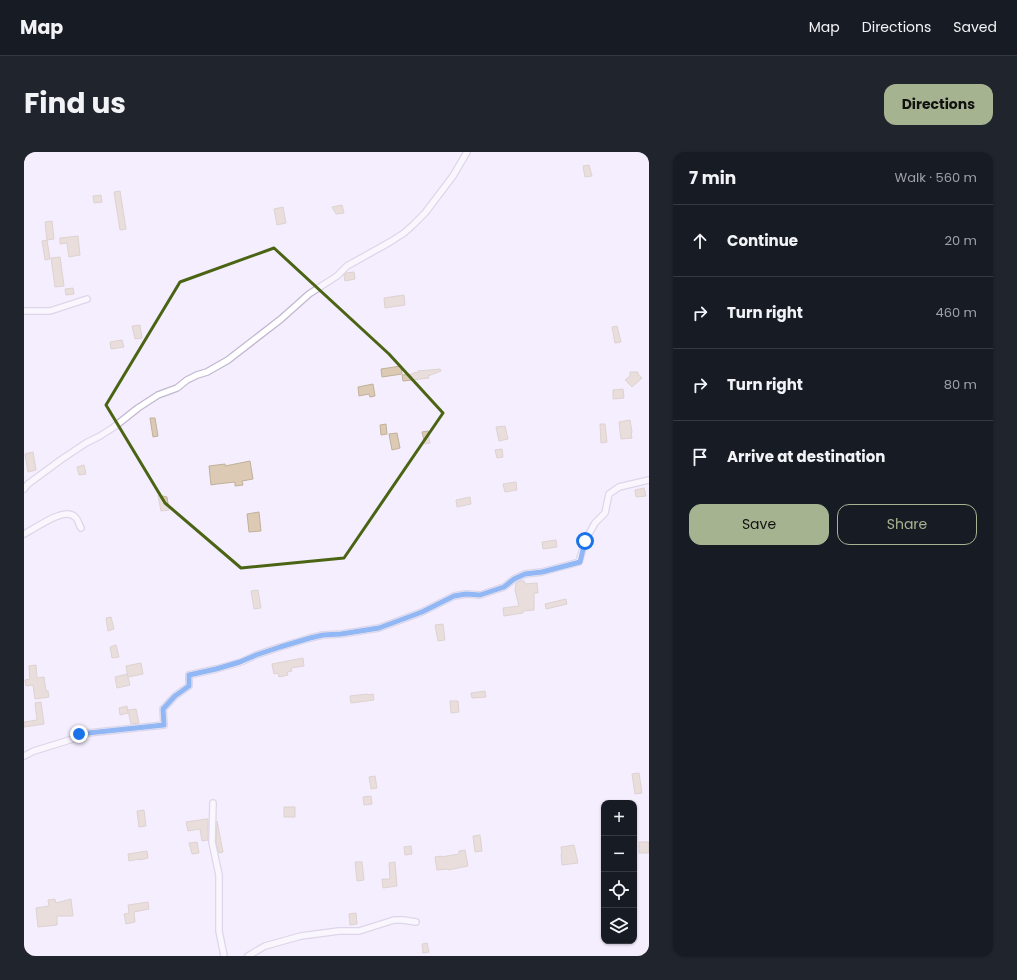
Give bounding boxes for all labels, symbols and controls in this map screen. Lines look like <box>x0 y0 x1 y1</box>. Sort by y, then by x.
text: Map <box>20 14 63 41</box>
text: Map <box>809 17 840 37</box>
text: Directions <box>862 17 931 37</box>
text: Saved <box>953 17 997 37</box>
text: Find us <box>24 84 126 123</box>
button: Directions <box>884 84 993 125</box>
text: 7 min <box>689 166 736 190</box>
text: Walk · 560 m <box>894 168 977 187</box>
icon: ahead <box>689 230 711 252</box>
text: Continue <box>727 230 798 251</box>
text: 20 m <box>944 231 977 250</box>
icon: right <box>689 302 711 324</box>
text: Turn right <box>727 302 803 323</box>
text: 460 m <box>936 303 977 322</box>
icon: right <box>689 374 711 396</box>
text: Turn right <box>727 374 803 395</box>
text: 80 m <box>944 375 977 394</box>
icon: arrive <box>689 446 711 468</box>
text: Arrive at destination <box>727 446 885 467</box>
button: Save <box>689 504 829 545</box>
button: Share <box>837 504 977 545</box>
route start <box>576 532 594 550</box>
route end <box>70 725 88 743</box>
map controls <box>601 800 637 944</box>
button: + <box>601 800 637 836</box>
button: − <box>601 836 637 872</box>
button: locate <box>601 872 637 908</box>
button: layers <box>601 908 637 944</box>

